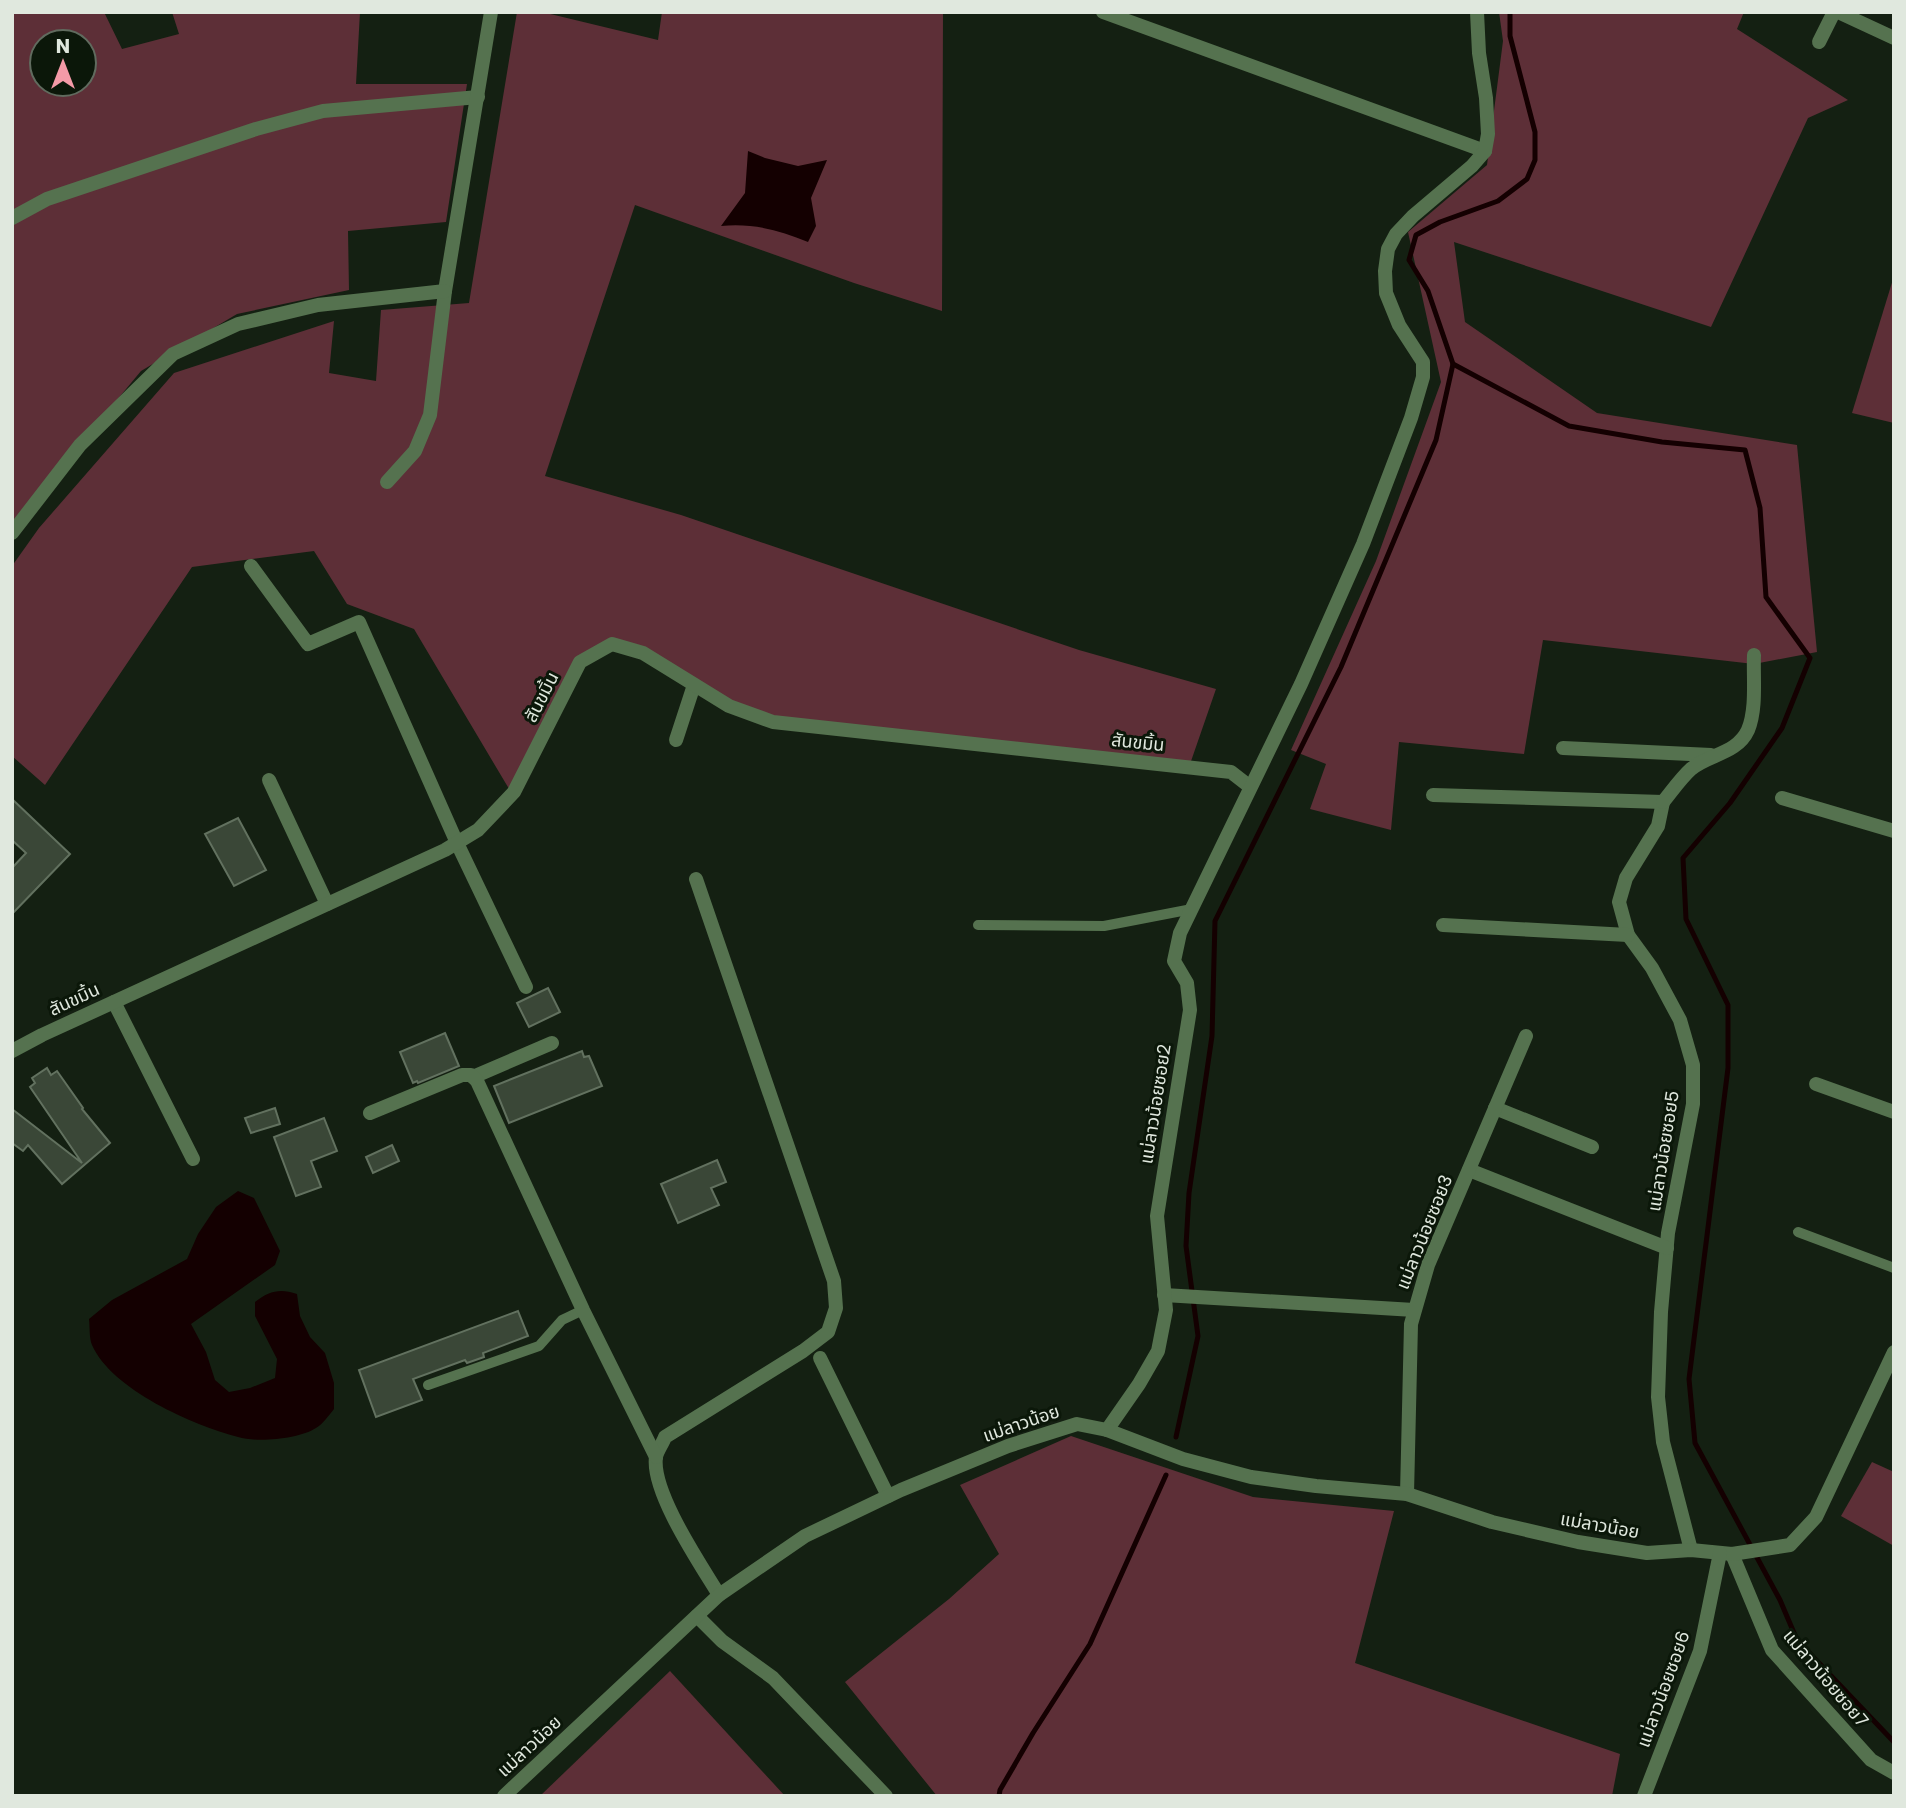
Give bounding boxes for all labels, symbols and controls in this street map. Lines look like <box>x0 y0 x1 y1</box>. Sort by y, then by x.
north arrow <box>28 28 98 98</box>
text: N <box>56 33 70 60</box>
street label: สันขมิ้น <box>518 668 564 726</box>
street label: สันขมิ้น <box>1110 727 1166 757</box>
street label: สันขมิ้น <box>45 976 103 1022</box>
street label: แม่ลาวน้อยซอย2 <box>1133 1042 1177 1166</box>
street label: แม่ลาวน้อยซอย5 <box>1641 1089 1685 1213</box>
street label: แม่ลาวน้อยซอย3 <box>1390 1171 1458 1293</box>
street label: แม่ลาวน้อย <box>979 1398 1063 1448</box>
street label: แม่ลาวน้อย <box>1559 1506 1641 1544</box>
street label: แม่ลาวน้อยซอย7 <box>1778 1624 1874 1732</box>
street label: แม่ลาวน้อยซอย6 <box>1630 1627 1696 1751</box>
street label: แม่ลาวน้อย <box>491 1710 567 1782</box>

